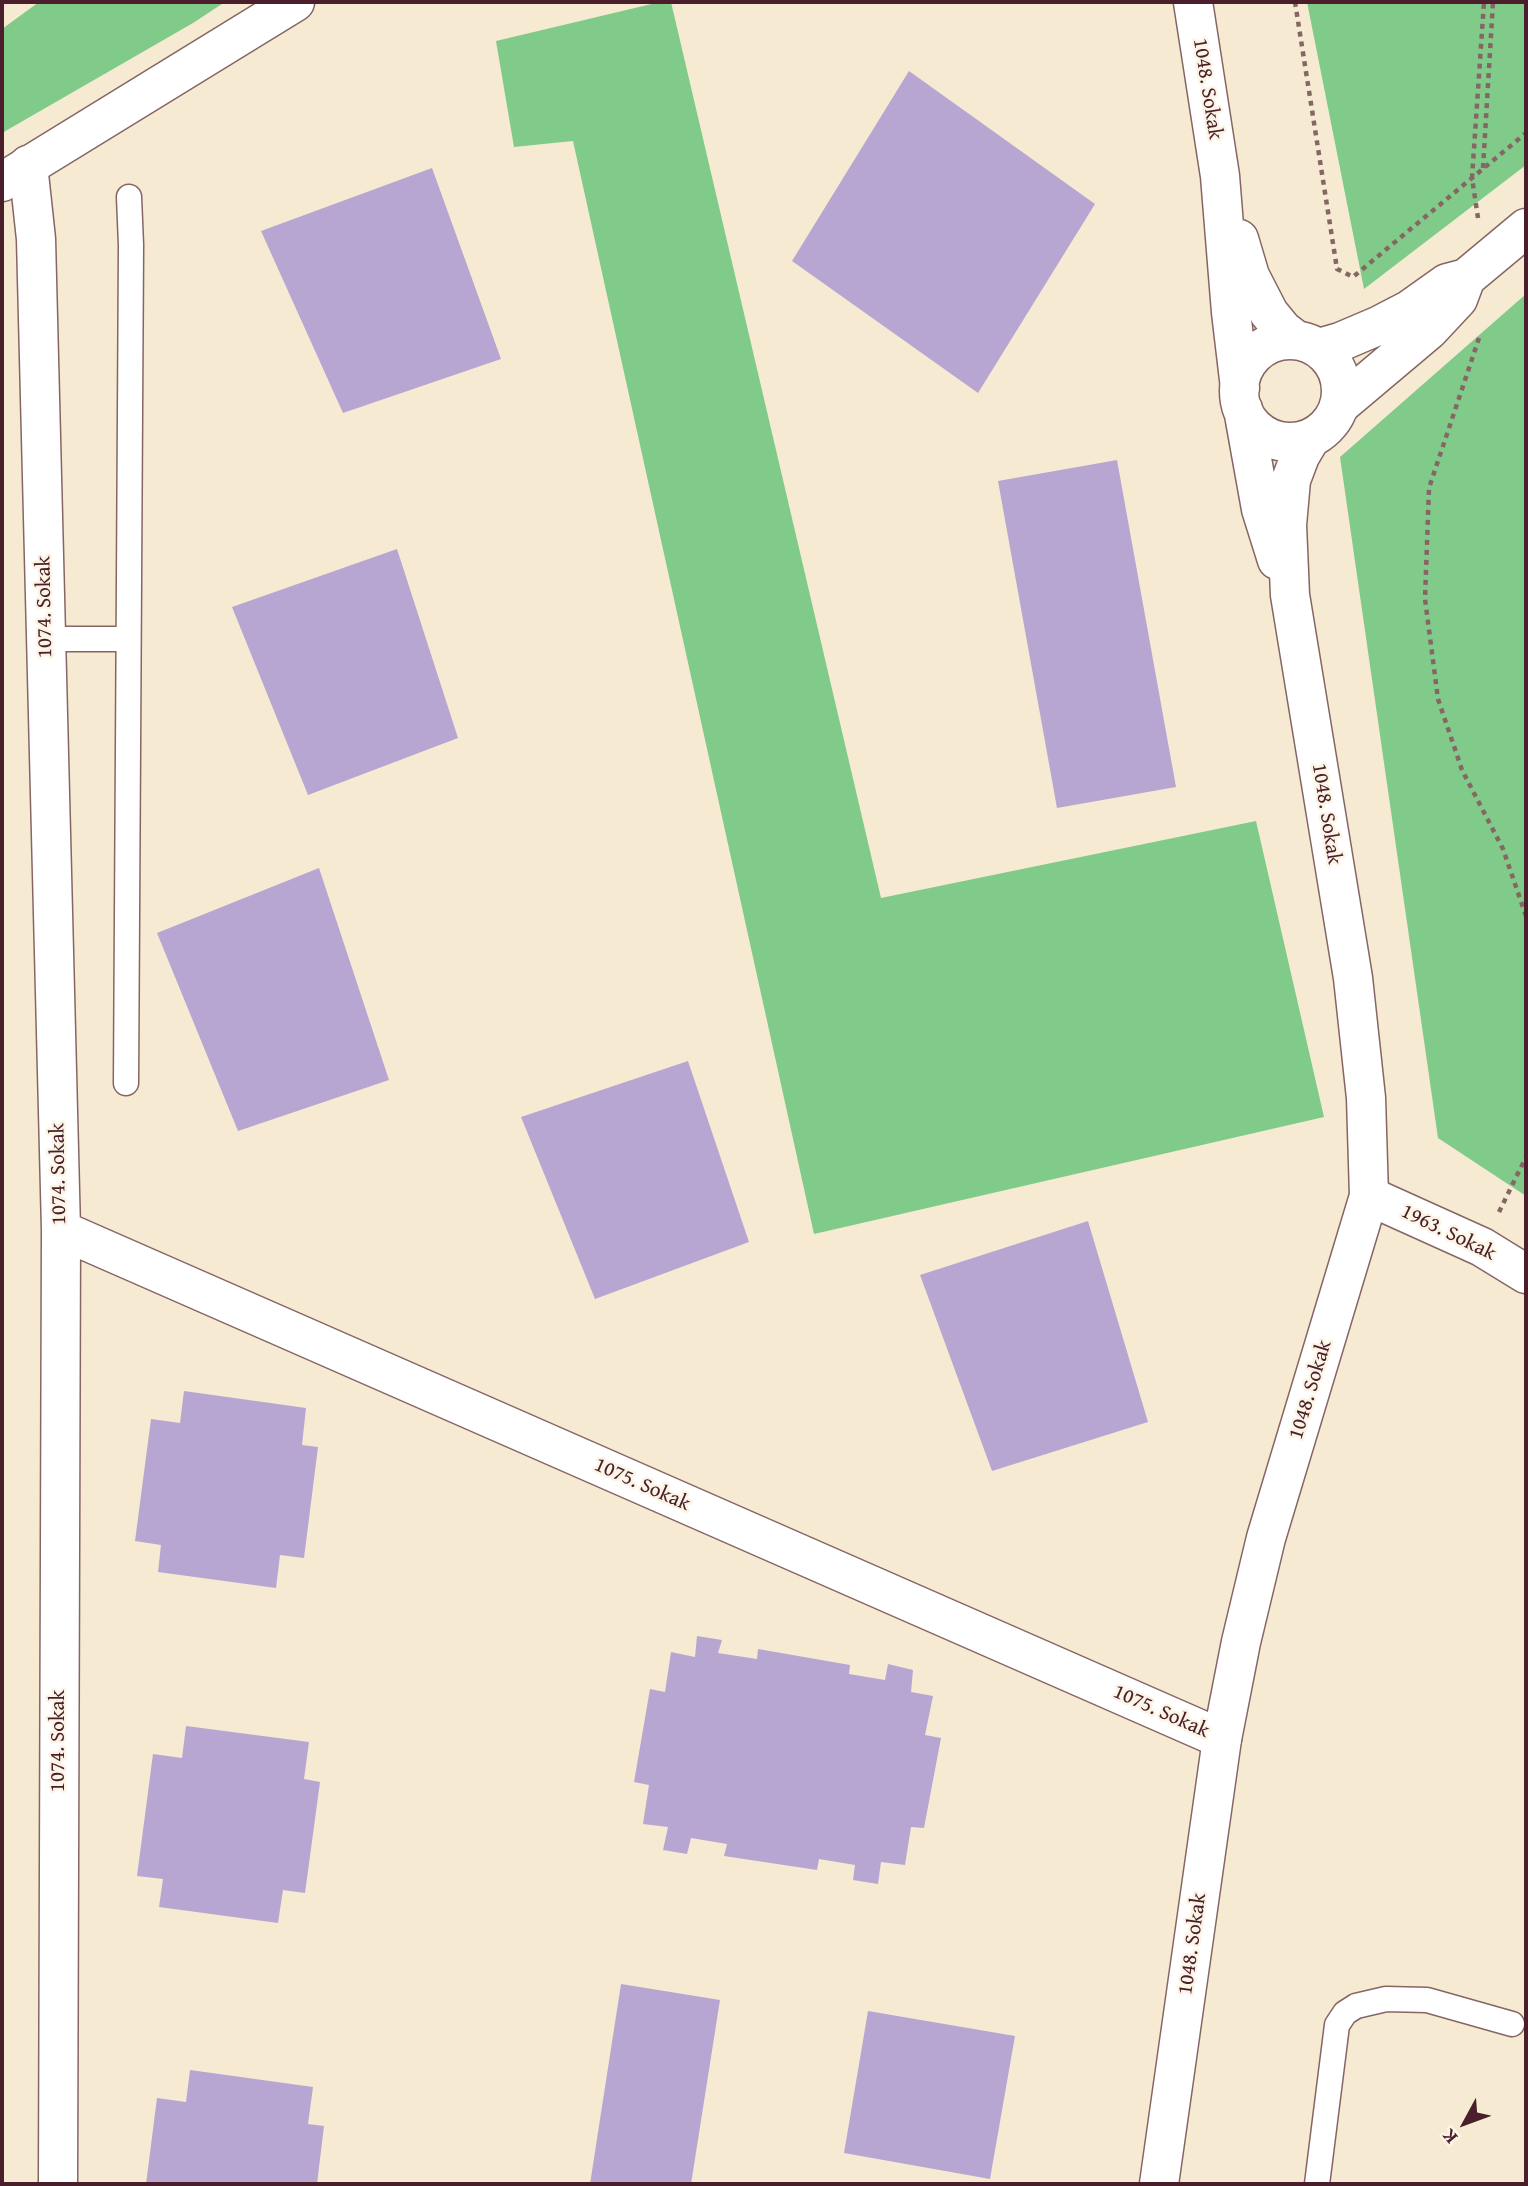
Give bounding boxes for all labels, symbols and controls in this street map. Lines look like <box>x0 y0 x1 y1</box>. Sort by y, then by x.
street label: 1048. Sokak <box>1187 36 1227 142</box>
street label: 1074. Sokak <box>32 556 58 658</box>
street label: 1048. Sokak <box>1306 761 1346 867</box>
street label: 1074. Sokak <box>46 1123 72 1225</box>
street label: 1963. Sokak <box>1396 1199 1500 1267</box>
street label: 1048. Sokak <box>1284 1337 1338 1443</box>
street label: 1075. Sokak <box>590 1453 694 1517</box>
street label: 1075. Sokak <box>1109 1680 1213 1744</box>
street label: 1074. Sokak <box>46 1690 72 1792</box>
street label: 1048. Sokak <box>1173 1892 1213 1996</box>
north arrow <box>1430 2088 1500 2158</box>
text: K <box>1435 2123 1464 2151</box>

